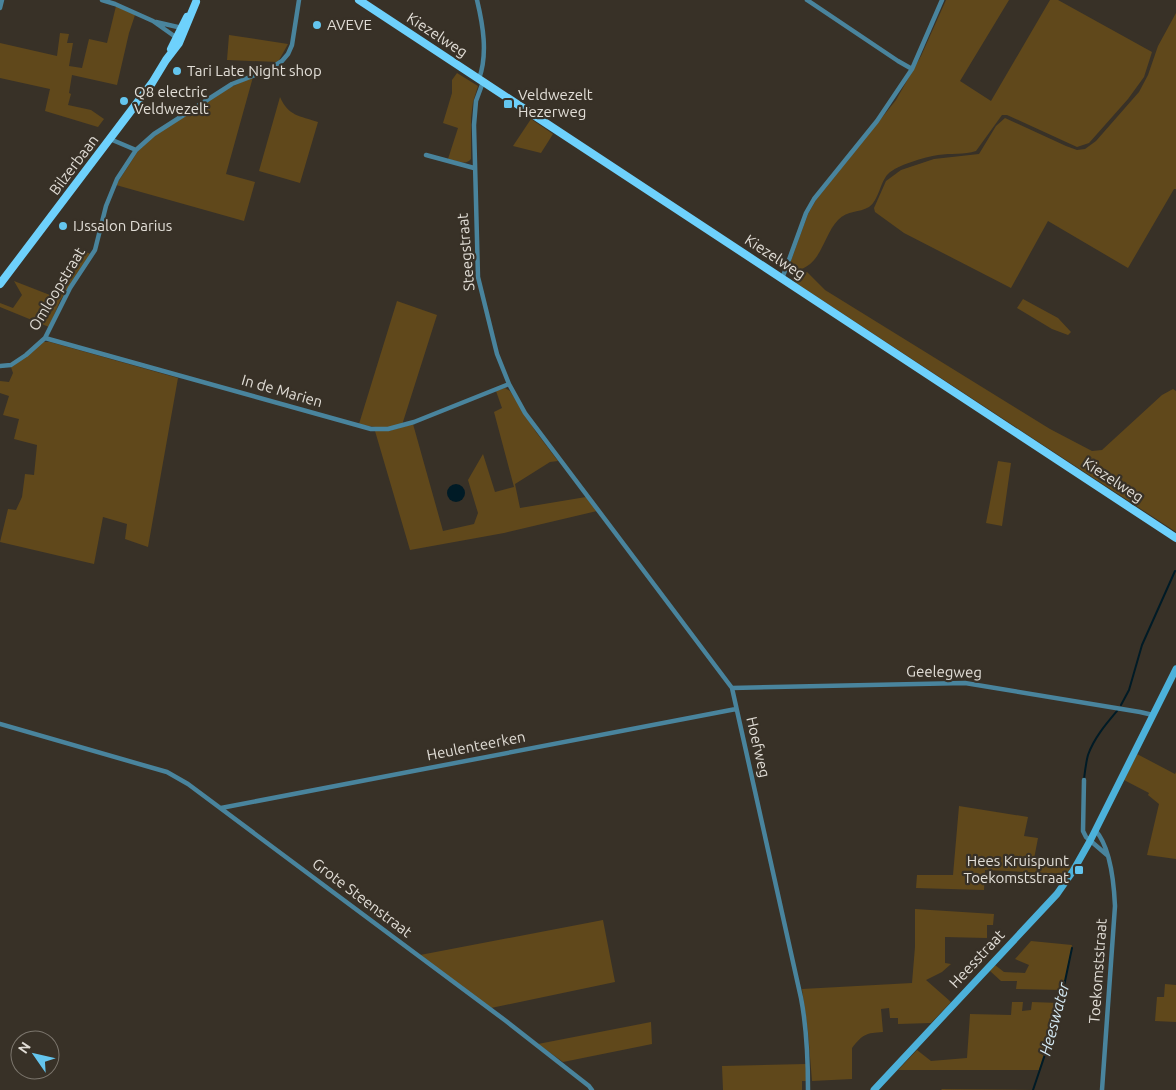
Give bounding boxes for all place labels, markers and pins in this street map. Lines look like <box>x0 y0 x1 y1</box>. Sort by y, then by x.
place label: AVEVE <box>327 16 372 33</box>
marker: AVEVE <box>311 19 323 31</box>
place label: Tari Late Night shop <box>187 62 322 79</box>
marker: Tari Late Night shop <box>171 65 183 77</box>
place label: Q8 electric Veldwezelt <box>134 83 209 117</box>
place label: Veldwezelt Hezerweg <box>518 86 593 120</box>
marker: Q8 electric Veldwezelt <box>118 95 130 107</box>
marker: Veldwezelt Hezerweg <box>502 98 514 110</box>
place label: IJssalon Darius <box>73 217 172 234</box>
marker: IJssalon Darius <box>57 220 69 232</box>
place label: Hees Kruispunt Toekomststraat <box>964 852 1069 886</box>
marker: Hees Kruispunt Toekomststraat <box>1073 864 1085 876</box>

